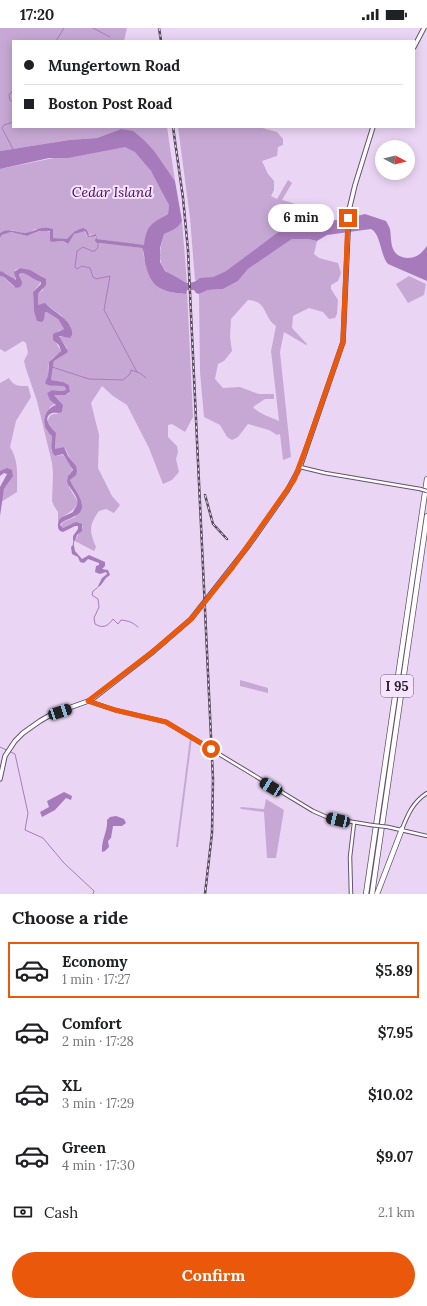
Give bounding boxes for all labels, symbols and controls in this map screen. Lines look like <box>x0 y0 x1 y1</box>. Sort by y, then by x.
text: 17:20 <box>20 5 54 24</box>
text: Mungertown Road <box>48 56 180 75</box>
text: Boston Post Road <box>48 94 173 113</box>
north arrow <box>375 140 415 180</box>
map controls <box>375 140 415 180</box>
park label: Cedar Island <box>72 183 152 201</box>
callout: 6 min <box>268 204 334 232</box>
text: 6 min <box>283 209 319 226</box>
route end <box>339 209 357 227</box>
road number: I 95 <box>381 675 413 697</box>
car <box>47 703 73 721</box>
route start <box>202 740 220 758</box>
car <box>258 776 284 798</box>
car <box>325 811 351 829</box>
text: Choose a ride <box>12 906 128 929</box>
icon: car <box>14 952 50 988</box>
text: Economy <box>62 952 127 971</box>
text: $5.89 <box>375 961 413 980</box>
text: 1 min · 17:27 <box>62 971 130 988</box>
icon: car <box>14 1014 50 1050</box>
text: Comfort <box>62 1014 122 1033</box>
text: $7.95 <box>378 1023 413 1042</box>
text: 2 min · 17:28 <box>62 1033 134 1050</box>
icon: car <box>14 1076 50 1112</box>
text: XL <box>62 1076 82 1095</box>
text: $10.02 <box>368 1085 413 1104</box>
text: 3 min · 17:29 <box>62 1095 134 1112</box>
icon: car <box>14 1138 50 1174</box>
text: Green <box>62 1138 106 1157</box>
text: $9.07 <box>376 1147 413 1166</box>
text: 4 min · 17:30 <box>62 1157 135 1174</box>
icon: cash <box>12 1201 34 1223</box>
text: Cash <box>44 1203 78 1222</box>
text: 2.1 km <box>378 1204 415 1221</box>
button: Confirm <box>12 1252 415 1298</box>

